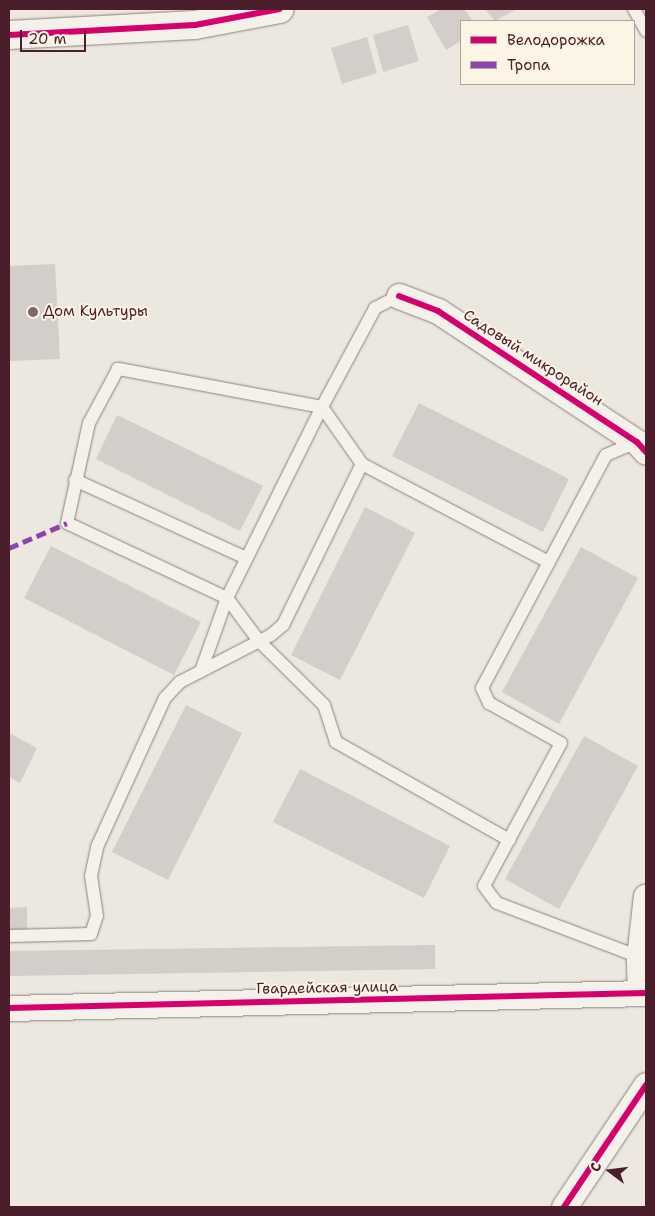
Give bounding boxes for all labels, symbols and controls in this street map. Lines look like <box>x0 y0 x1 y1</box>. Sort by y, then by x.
scale bar <box>22 20 89 52</box>
legend <box>460 20 635 85</box>
text: 20 m <box>28 29 67 49</box>
text: Велодорожка <box>507 30 605 50</box>
text: Тропа <box>507 55 550 75</box>
place label: Дом Культуры <box>43 303 148 321</box>
marker: Дом Культуры <box>27 306 39 318</box>
street label: Садовый микрорайон <box>460 306 606 410</box>
street label: Гвардейская улица <box>256 978 398 998</box>
north arrow <box>585 1146 635 1196</box>
text: С <box>586 1161 605 1174</box>

